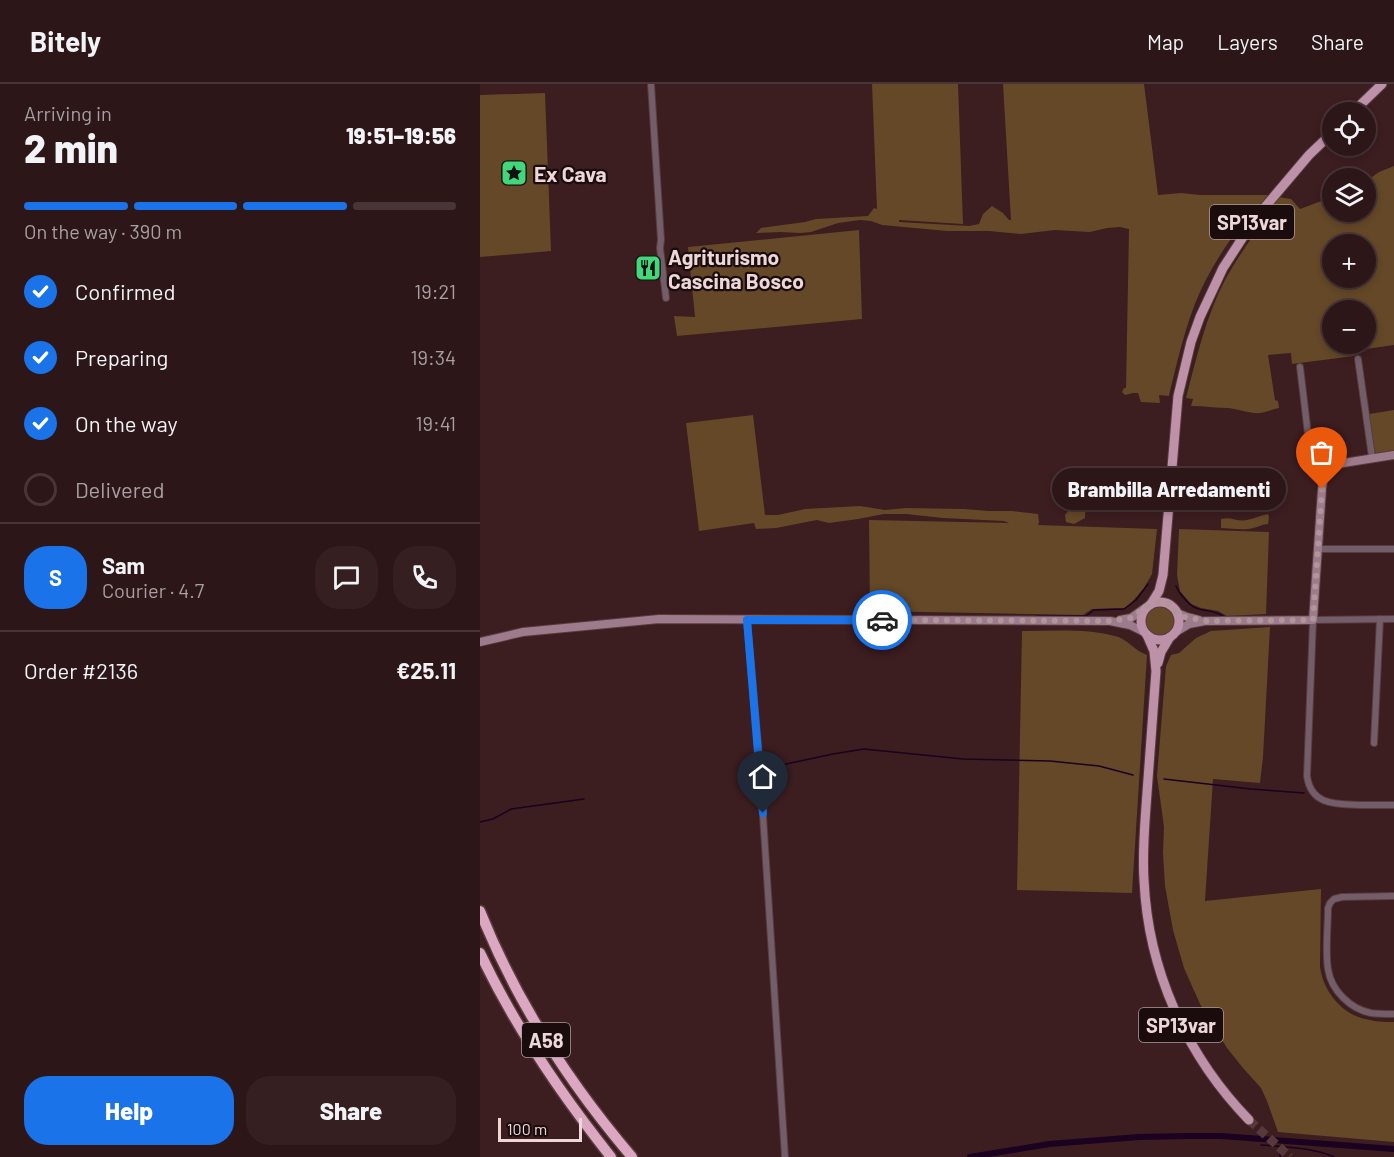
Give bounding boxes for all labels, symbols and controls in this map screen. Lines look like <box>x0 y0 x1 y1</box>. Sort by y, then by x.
text: Bitely <box>30 24 101 58</box>
text: Map <box>1147 29 1184 54</box>
text: Layers <box>1217 29 1278 54</box>
text: Share <box>1311 29 1364 54</box>
text: Arriving in <box>24 101 112 125</box>
map controls <box>1322 102 1376 354</box>
button: locate <box>1322 102 1376 156</box>
text: 19:51–19:56 <box>346 122 456 148</box>
text: 2 min <box>24 124 118 171</box>
place icon: Ex Cava <box>499 158 529 188</box>
place label: Ex Cava <box>534 161 607 186</box>
button: layers <box>1322 168 1376 222</box>
road number: SP13var <box>1210 205 1294 239</box>
text: On the way · 390 m <box>24 219 182 243</box>
button: + <box>1322 234 1376 288</box>
place label: Agriturismo Cascina Bosco <box>668 244 804 293</box>
restaurant icon: Agriturismo Cascina Bosco <box>633 253 663 283</box>
icon: check <box>24 275 57 308</box>
text: Confirmed <box>75 278 175 304</box>
text: 19:21 <box>414 279 456 303</box>
button: − <box>1322 300 1376 354</box>
icon: check <box>24 341 57 374</box>
text: Preparing <box>75 344 168 370</box>
text: 19:34 <box>410 345 456 369</box>
icon: check <box>24 407 57 440</box>
text: On the way <box>75 410 178 436</box>
text: 19:41 <box>416 411 456 435</box>
pin <box>1296 427 1347 489</box>
icon: bag <box>1305 436 1338 469</box>
callout: Brambilla Arredamenti <box>1052 468 1286 510</box>
text: Delivered <box>75 476 164 502</box>
text: Brambilla Arredamenti <box>1068 477 1270 501</box>
button: chat <box>315 546 378 609</box>
button: phone <box>393 546 456 609</box>
text: Sam <box>102 552 145 578</box>
text: S <box>49 564 62 590</box>
text: Courier · 4.7 <box>102 578 204 602</box>
courier <box>852 590 912 650</box>
icon: car <box>866 604 899 637</box>
text: Order #2136 <box>24 657 138 683</box>
text: €25.11 <box>396 657 456 683</box>
pin <box>737 751 788 813</box>
icon: home <box>746 760 779 793</box>
road number: SP13var <box>1139 1008 1223 1042</box>
road number: A58 <box>522 1023 570 1057</box>
button: Help <box>24 1076 234 1145</box>
button: Share <box>246 1076 456 1145</box>
scale bar <box>498 1115 582 1142</box>
text: 100 m <box>507 1119 547 1138</box>

